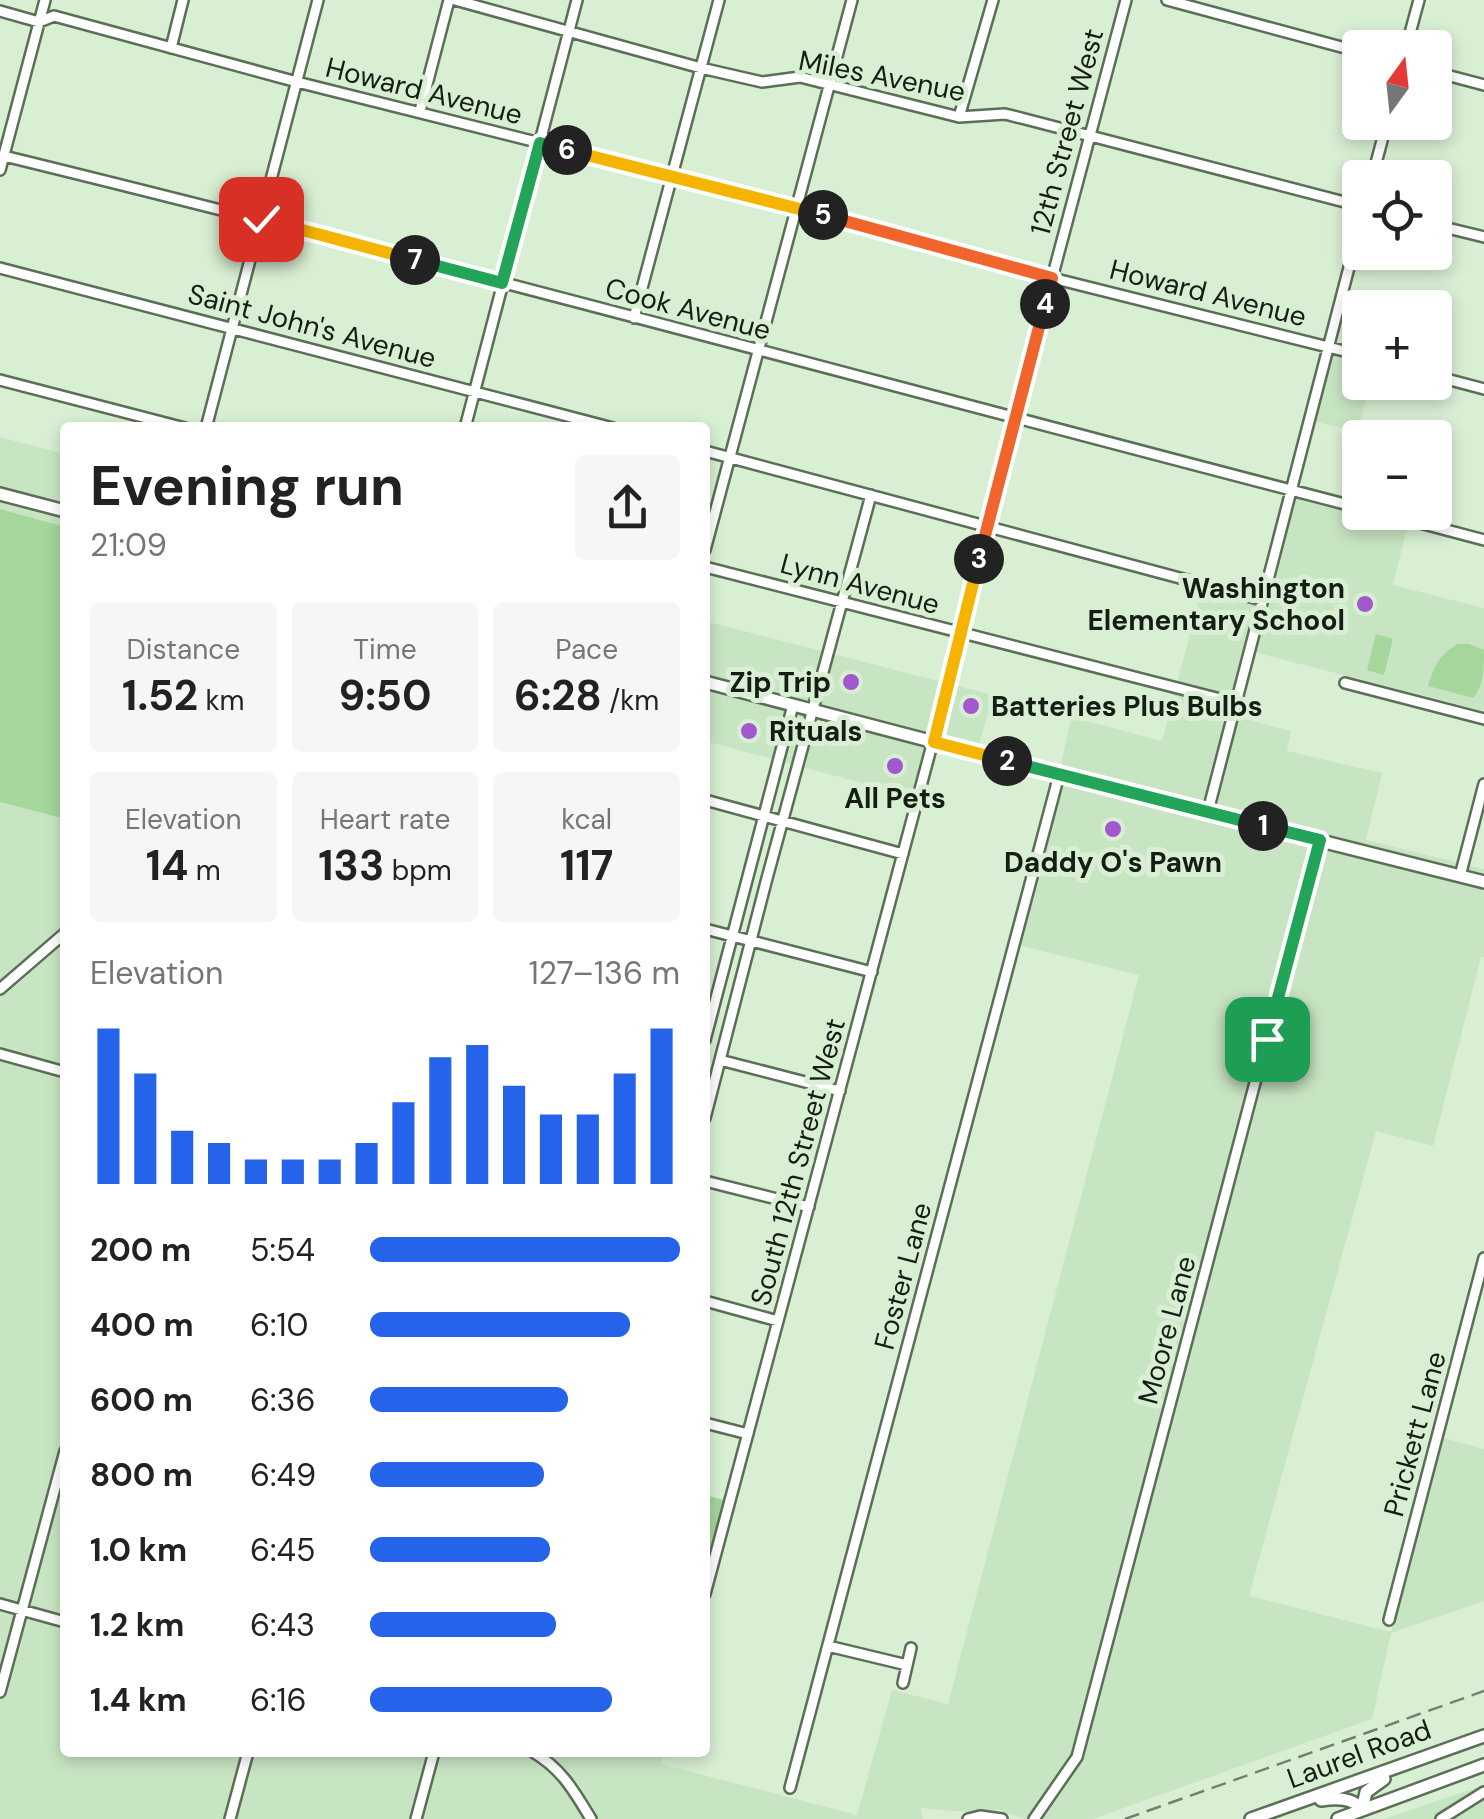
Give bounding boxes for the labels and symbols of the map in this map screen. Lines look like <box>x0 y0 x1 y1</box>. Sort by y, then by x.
street label: 12th Street West <box>1022 25 1112 239</box>
north arrow <box>1342 30 1452 140</box>
street label: Miles Avenue <box>795 42 969 110</box>
street label: Howard Avenue <box>322 49 526 133</box>
pin: 6 <box>542 125 592 175</box>
pin <box>219 177 304 262</box>
pin: 5 <box>798 190 848 240</box>
pin: 7 <box>390 235 440 285</box>
street label: Howard Avenue <box>1106 251 1310 335</box>
street label: Cook Avenue <box>601 269 775 349</box>
street label: Saint John's Avenue <box>184 275 440 377</box>
pin: 4 <box>1020 279 1070 329</box>
pin: 3 <box>954 534 1004 584</box>
street label: Lynn Avenue <box>776 545 944 623</box>
place label: Washington Elementary School <box>1088 570 1345 639</box>
marker: Washington Elementary School <box>1354 593 1376 615</box>
place label: Zip Trip <box>729 664 831 701</box>
marker: Zip Trip <box>840 671 862 693</box>
place label: Batteries Plus Bulbs <box>991 688 1263 725</box>
marker: Batteries Plus Bulbs <box>960 695 982 717</box>
place label: Rituals <box>769 713 863 750</box>
marker: Rituals <box>738 720 760 742</box>
pin: 2 <box>982 736 1032 786</box>
marker: All Pets <box>884 755 906 777</box>
place label: All Pets <box>844 780 946 817</box>
pin: 1 <box>1238 801 1288 851</box>
marker: Daddy O's Pawn <box>1102 818 1124 840</box>
place label: Daddy O's Pawn <box>1004 844 1222 881</box>
pin <box>1225 997 1310 1082</box>
street label: South 12th Street West <box>742 1014 854 1310</box>
street label: Foster Lane <box>866 1198 940 1354</box>
street label: Moore Lane <box>1129 1252 1205 1408</box>
street label: Prickett Lane <box>1375 1347 1455 1521</box>
street label: Laurel Road <box>1282 1711 1436 1797</box>

